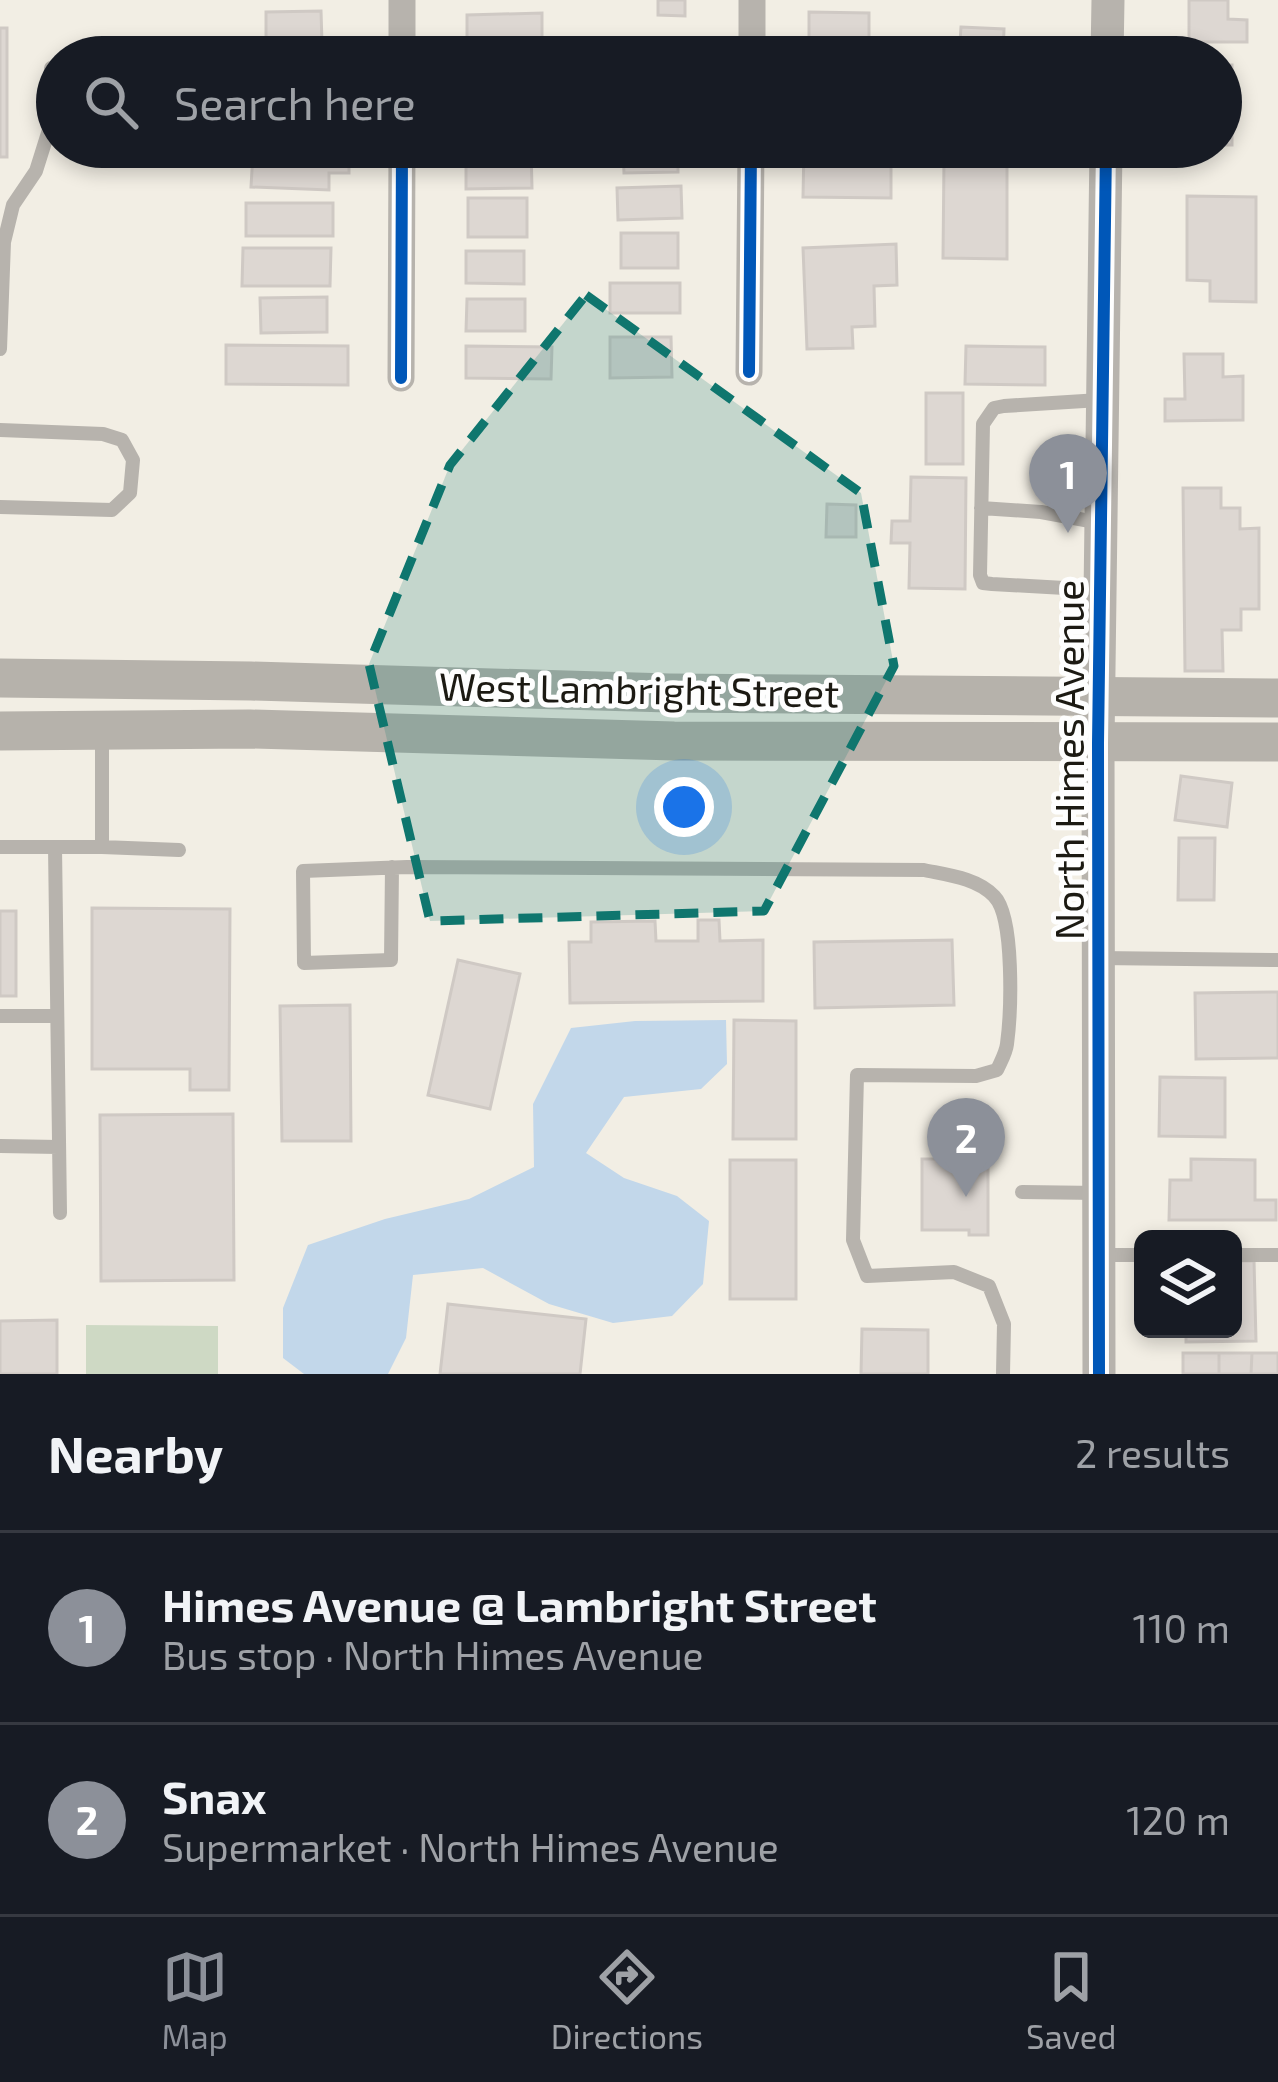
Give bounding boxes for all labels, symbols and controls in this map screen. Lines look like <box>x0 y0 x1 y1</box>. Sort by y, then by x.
search box <box>36 36 1242 168</box>
icon: search <box>78 69 144 135</box>
text: Search here <box>174 75 416 129</box>
pin: 1 <box>1029 434 1107 533</box>
street label: North Himes Avenue <box>1045 580 1092 940</box>
street label: West Lambright Street <box>439 662 839 715</box>
your location <box>654 777 714 837</box>
pin: 2 <box>927 1098 1005 1197</box>
map controls <box>1134 1230 1242 1338</box>
button: layers <box>1134 1230 1242 1338</box>
text: Nearby <box>48 1422 223 1483</box>
text: 2 results <box>1075 1429 1230 1476</box>
text: Himes Avenue @ Lambright Street <box>162 1577 877 1631</box>
text: 1 <box>79 1604 95 1651</box>
text: 110 m <box>1133 1604 1230 1651</box>
text: Bus stop · North Himes Avenue <box>162 1631 704 1678</box>
text: Snax <box>162 1769 267 1823</box>
text: 2 <box>76 1796 98 1843</box>
text: 120 m <box>1126 1796 1230 1843</box>
text: Supermarket · North Himes Avenue <box>162 1823 779 1870</box>
tab: Map <box>162 1944 228 2056</box>
tab: Directions <box>551 1944 703 2056</box>
tab: Saved <box>1026 1944 1116 2056</box>

